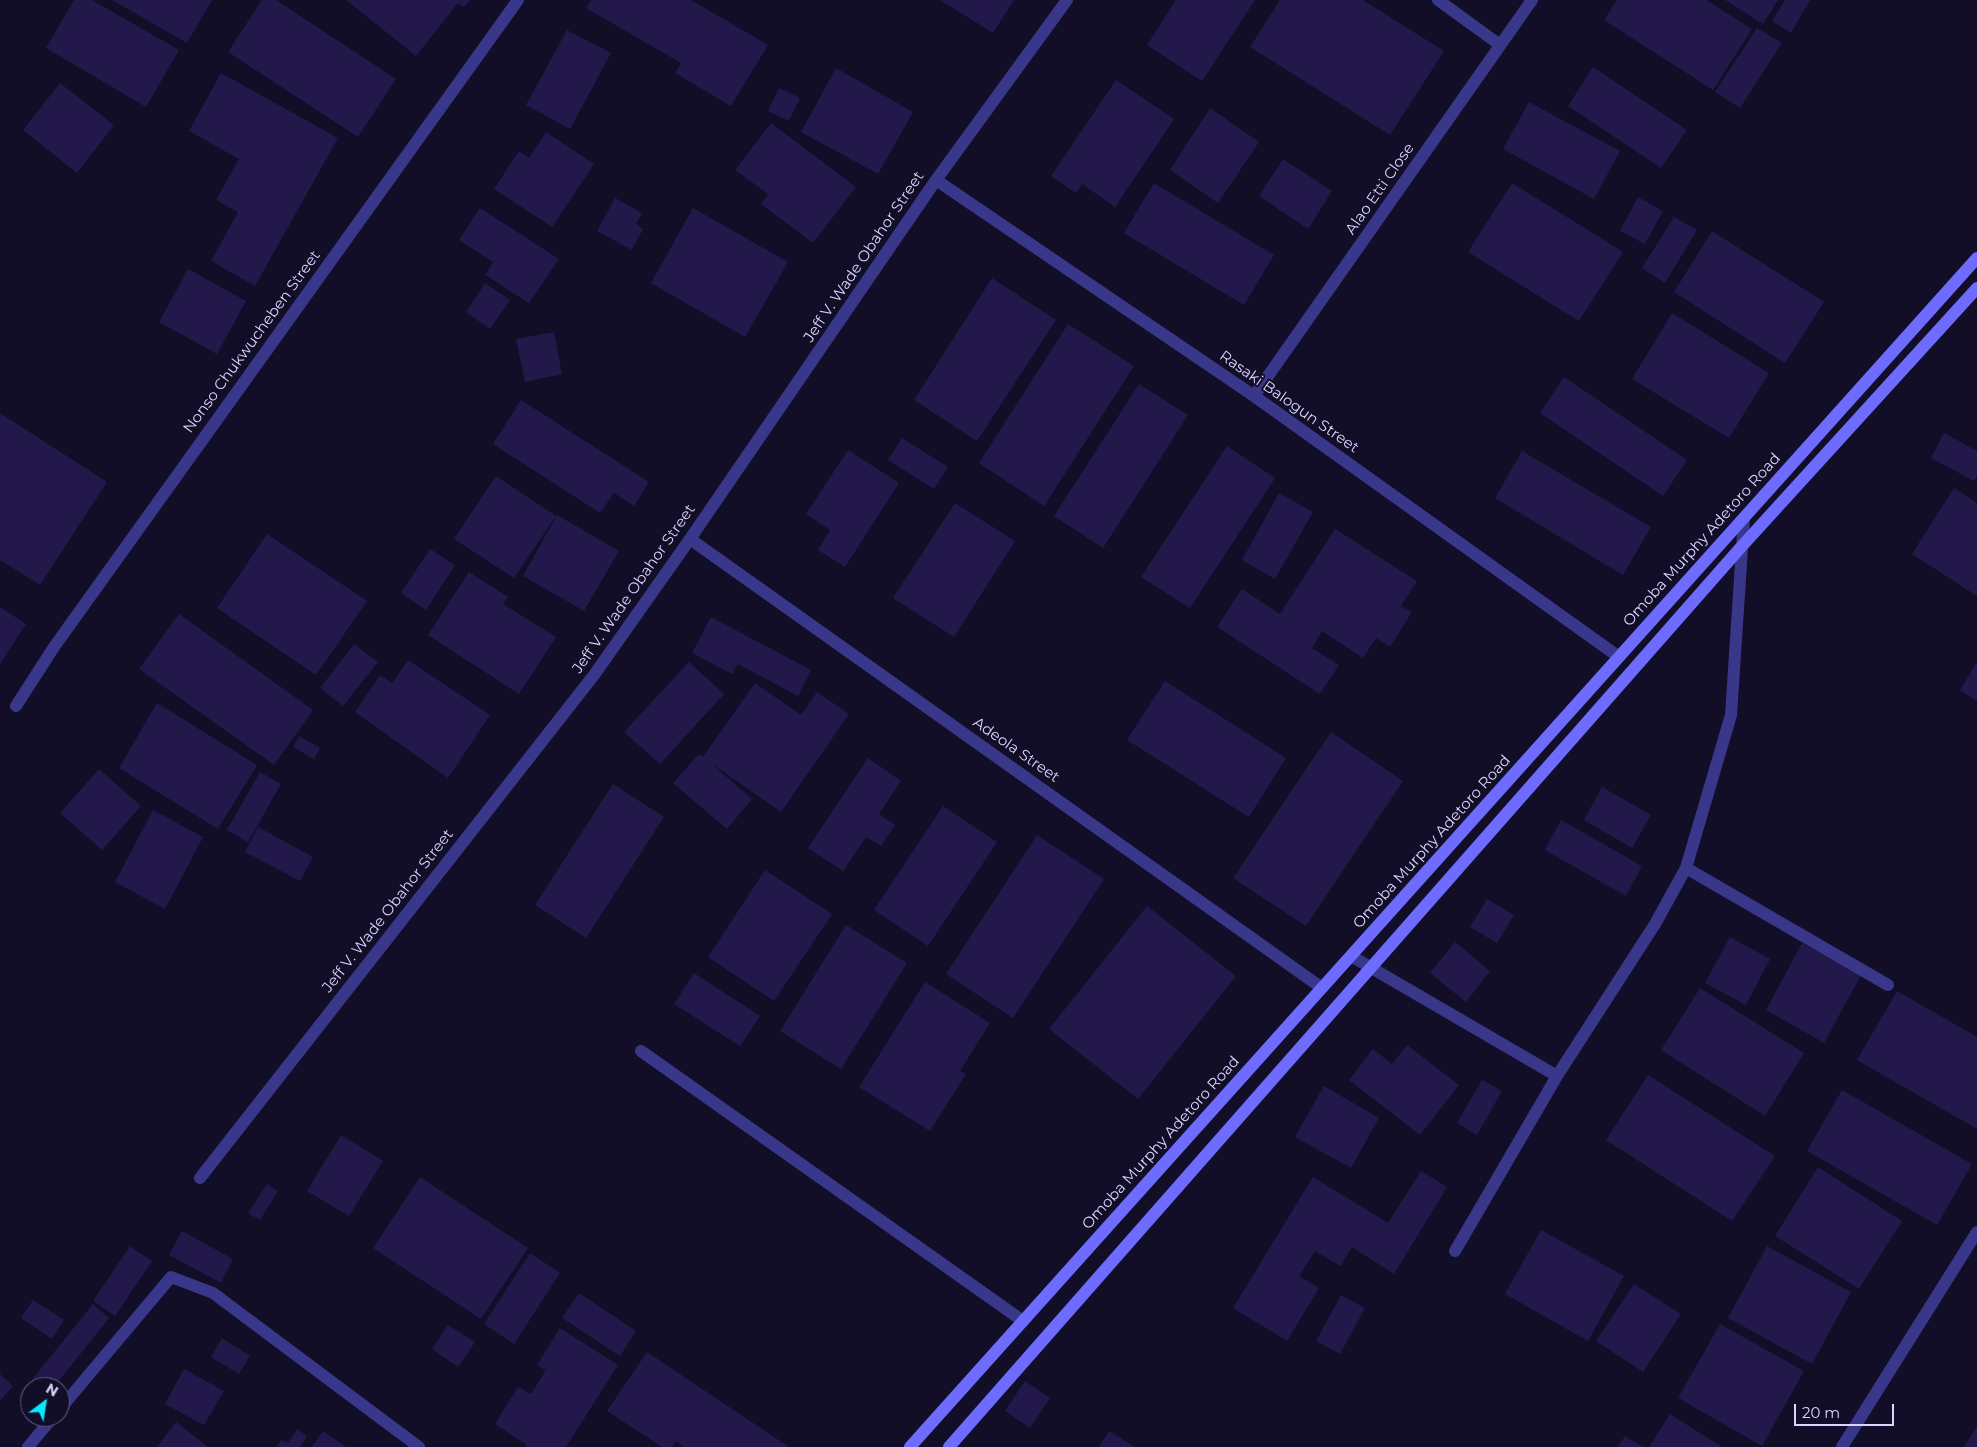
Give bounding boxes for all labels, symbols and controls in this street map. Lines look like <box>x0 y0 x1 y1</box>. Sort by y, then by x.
street label: Alao Etti Close <box>1342 140 1418 238</box>
street label: Jeff V. Wade Obahor Street <box>800 168 928 346</box>
street label: Nonso Chukwucheben Street <box>180 247 324 437</box>
street label: Rasaki Balogun Street <box>1216 347 1362 457</box>
street label: Omoba Murphy Adetoro Road <box>1619 450 1785 630</box>
street label: Jeff V. Wade Obahor Street <box>569 501 699 677</box>
street label: Adeola Street <box>969 714 1063 786</box>
street label: Omoba Murphy Adetoro Road <box>1349 752 1515 932</box>
street label: Jeff V. Wade Obahor Street <box>319 826 457 996</box>
street label: Omoba Murphy Adetoro Road <box>1078 1053 1244 1233</box>
north arrow <box>20 1377 70 1427</box>
text: N <box>43 1379 62 1401</box>
scale bar <box>1797 1394 1897 1426</box>
text: 20 m <box>1802 1403 1840 1422</box>

